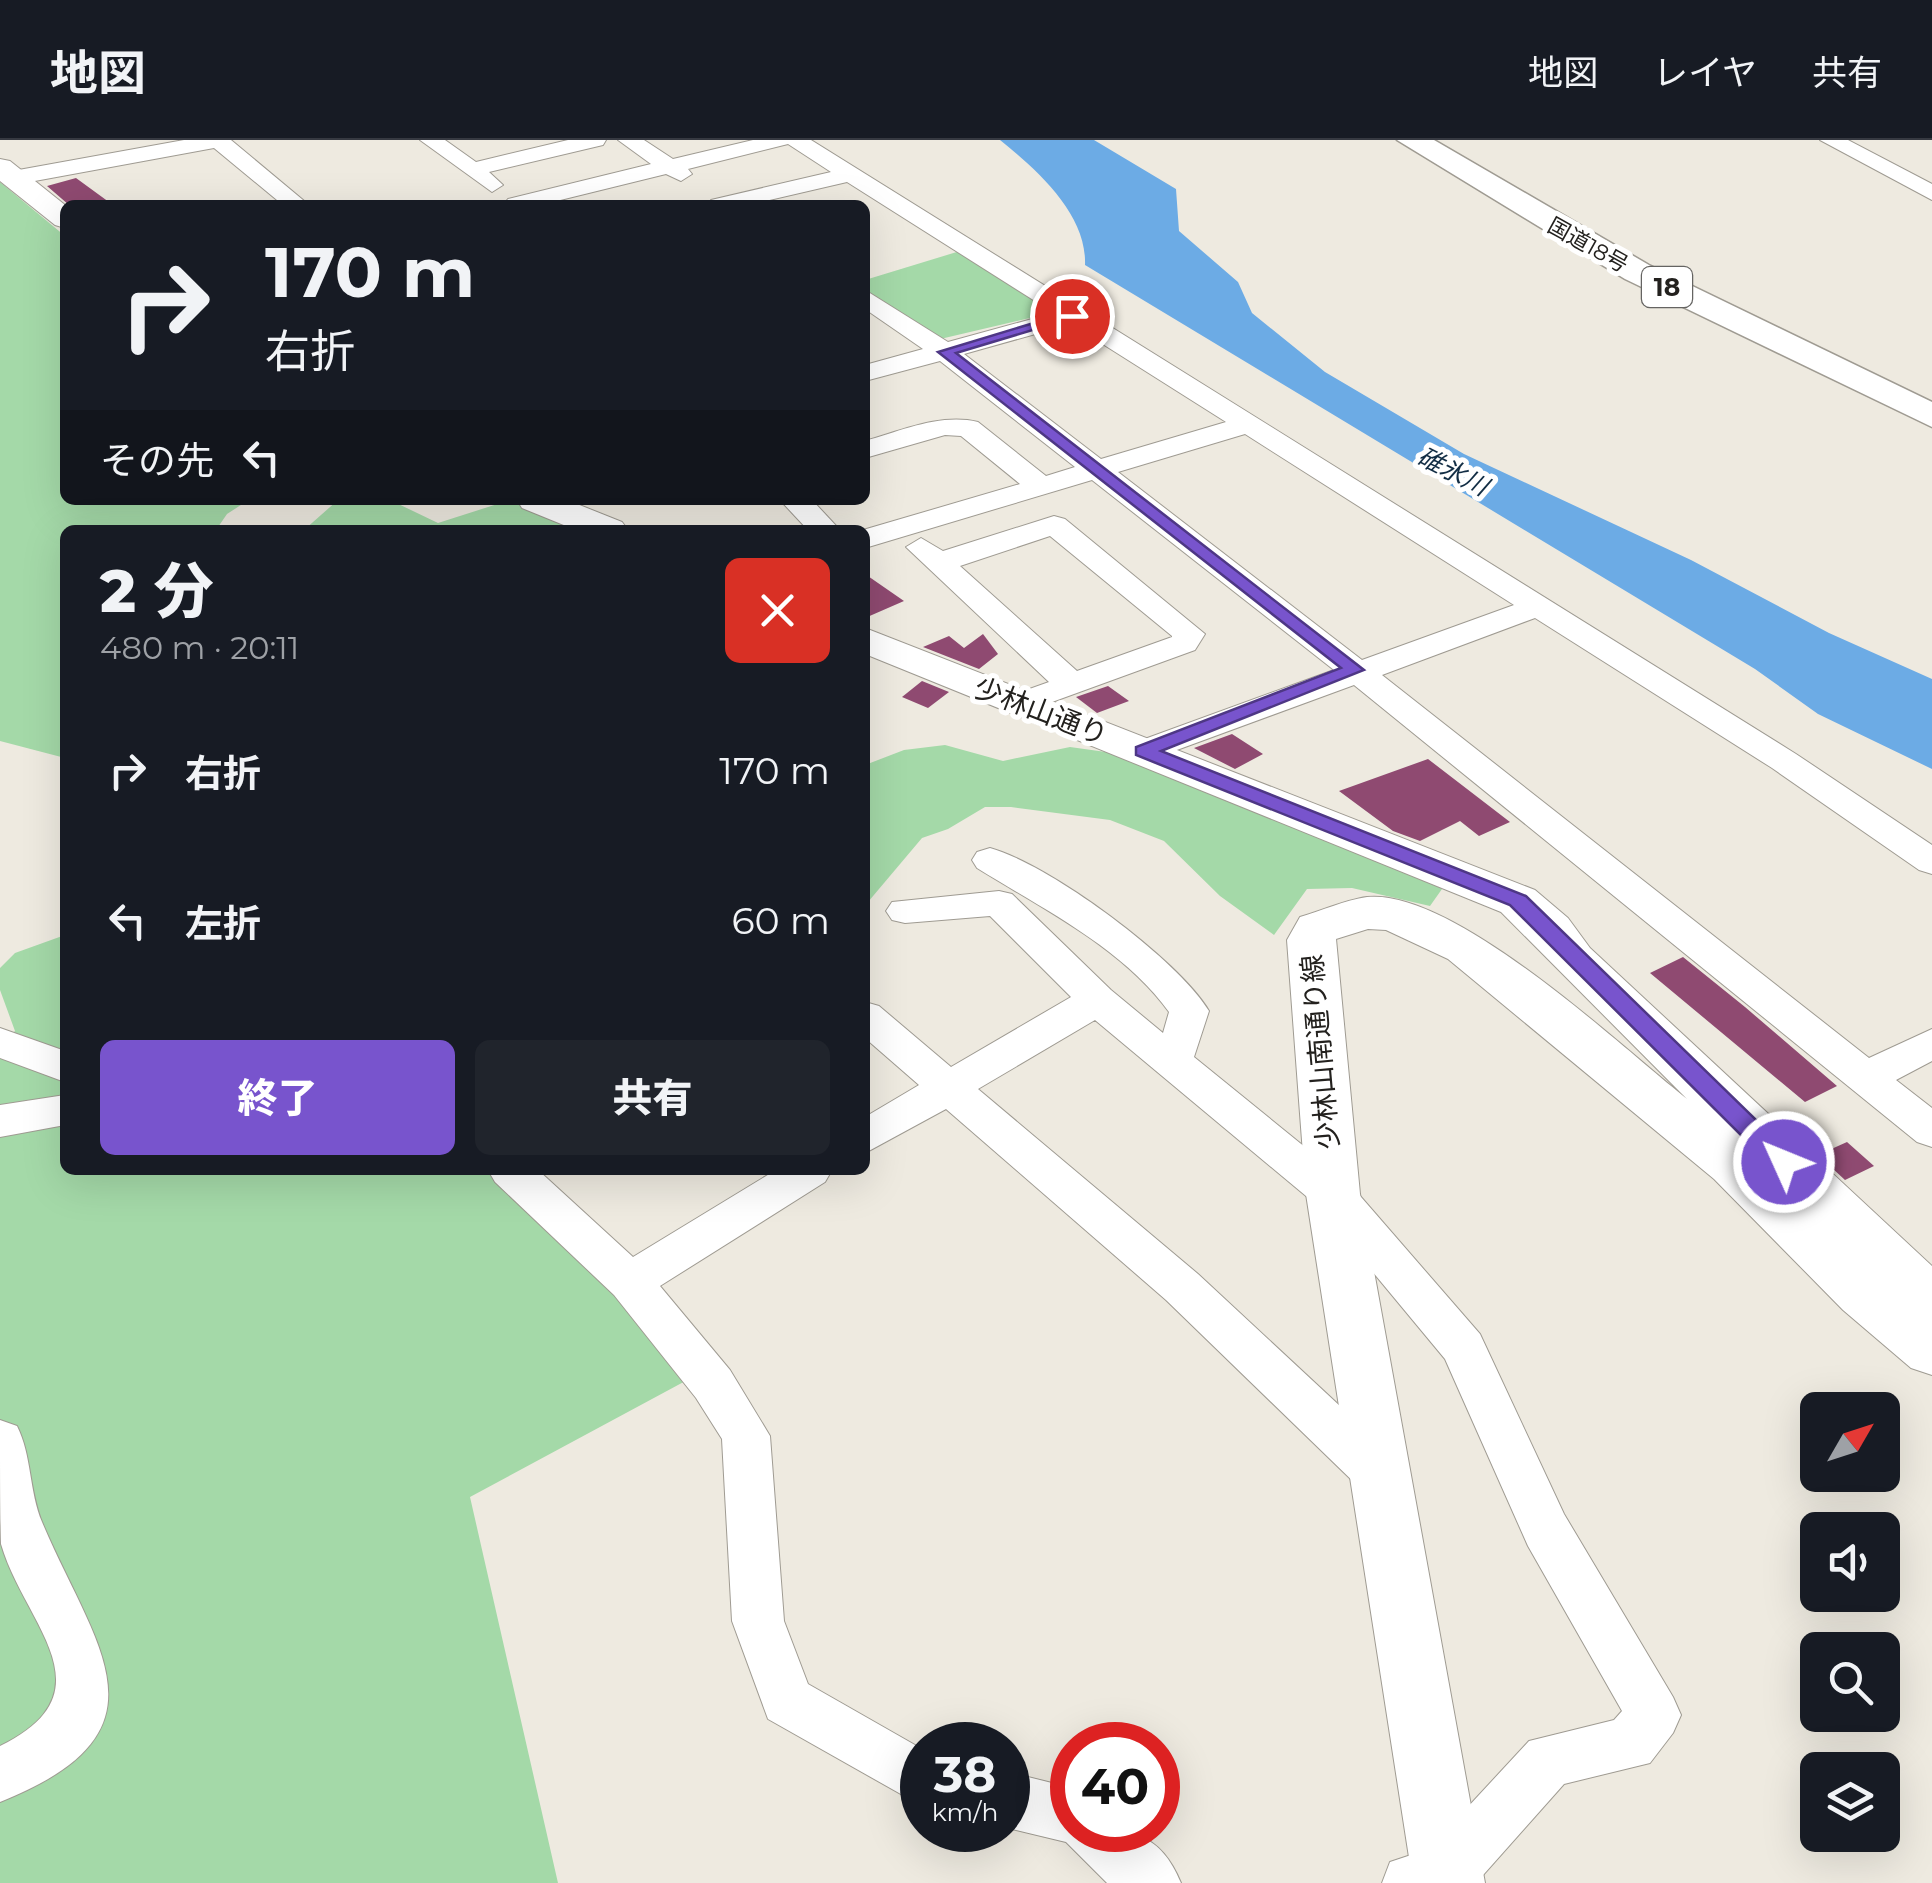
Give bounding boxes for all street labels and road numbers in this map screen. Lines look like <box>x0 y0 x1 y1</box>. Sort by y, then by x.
street label: 国道18号 <box>1543 212 1633 278</box>
road number: 18 <box>1642 267 1692 307</box>
street label: 少林山通り <box>970 670 1112 752</box>
street label: 少林山南通り線 <box>1295 953 1345 1151</box>

